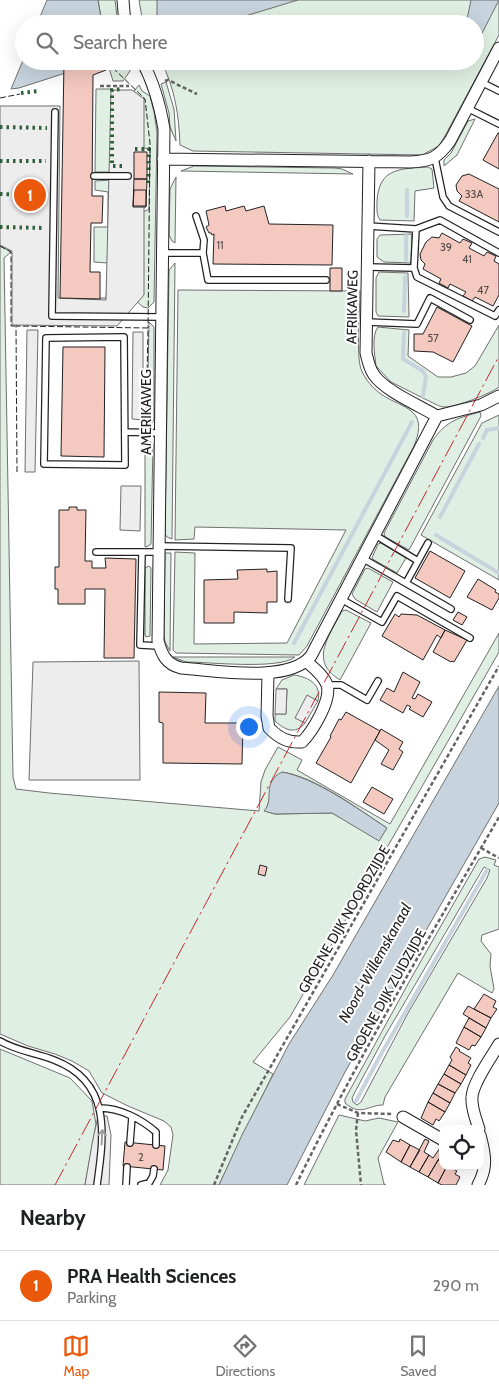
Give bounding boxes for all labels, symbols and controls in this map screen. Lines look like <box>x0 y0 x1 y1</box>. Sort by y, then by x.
search box <box>15 15 484 70</box>
icon: search <box>33 29 61 57</box>
text: Search here <box>73 31 167 54</box>
pin: 1 <box>14 176 46 214</box>
house number: 33A <box>465 187 484 201</box>
house number: 11 <box>216 238 224 252</box>
house number: 39 <box>440 240 452 254</box>
house number: 41 <box>462 252 472 266</box>
street label: AFRIKAWEG <box>342 270 362 344</box>
house number: 47 <box>477 283 489 297</box>
house number: 57 <box>427 331 439 345</box>
street label: AMERIKAWEG <box>137 369 155 455</box>
your location <box>236 714 262 740</box>
street label: GROENE DIJK NOORDZIJDE <box>294 842 394 996</box>
water label: Noord-Willemskanaal <box>335 900 415 1026</box>
street label: GROENE DIJK ZUIDZIJDE <box>342 925 430 1065</box>
map controls <box>439 1125 484 1170</box>
button: locate <box>439 1125 484 1170</box>
one-way arrow <box>98 1129 107 1145</box>
house number: 2 <box>138 1150 144 1164</box>
text: Nearby <box>20 1205 86 1230</box>
text: PRA Health Sciences <box>67 1265 236 1288</box>
text: 1 <box>33 1276 39 1295</box>
text: 290 m <box>433 1276 479 1295</box>
text: Parking <box>67 1288 116 1307</box>
tab: Map <box>62 1332 90 1380</box>
tab: Directions <box>215 1332 275 1380</box>
tab: Saved <box>400 1332 437 1380</box>

